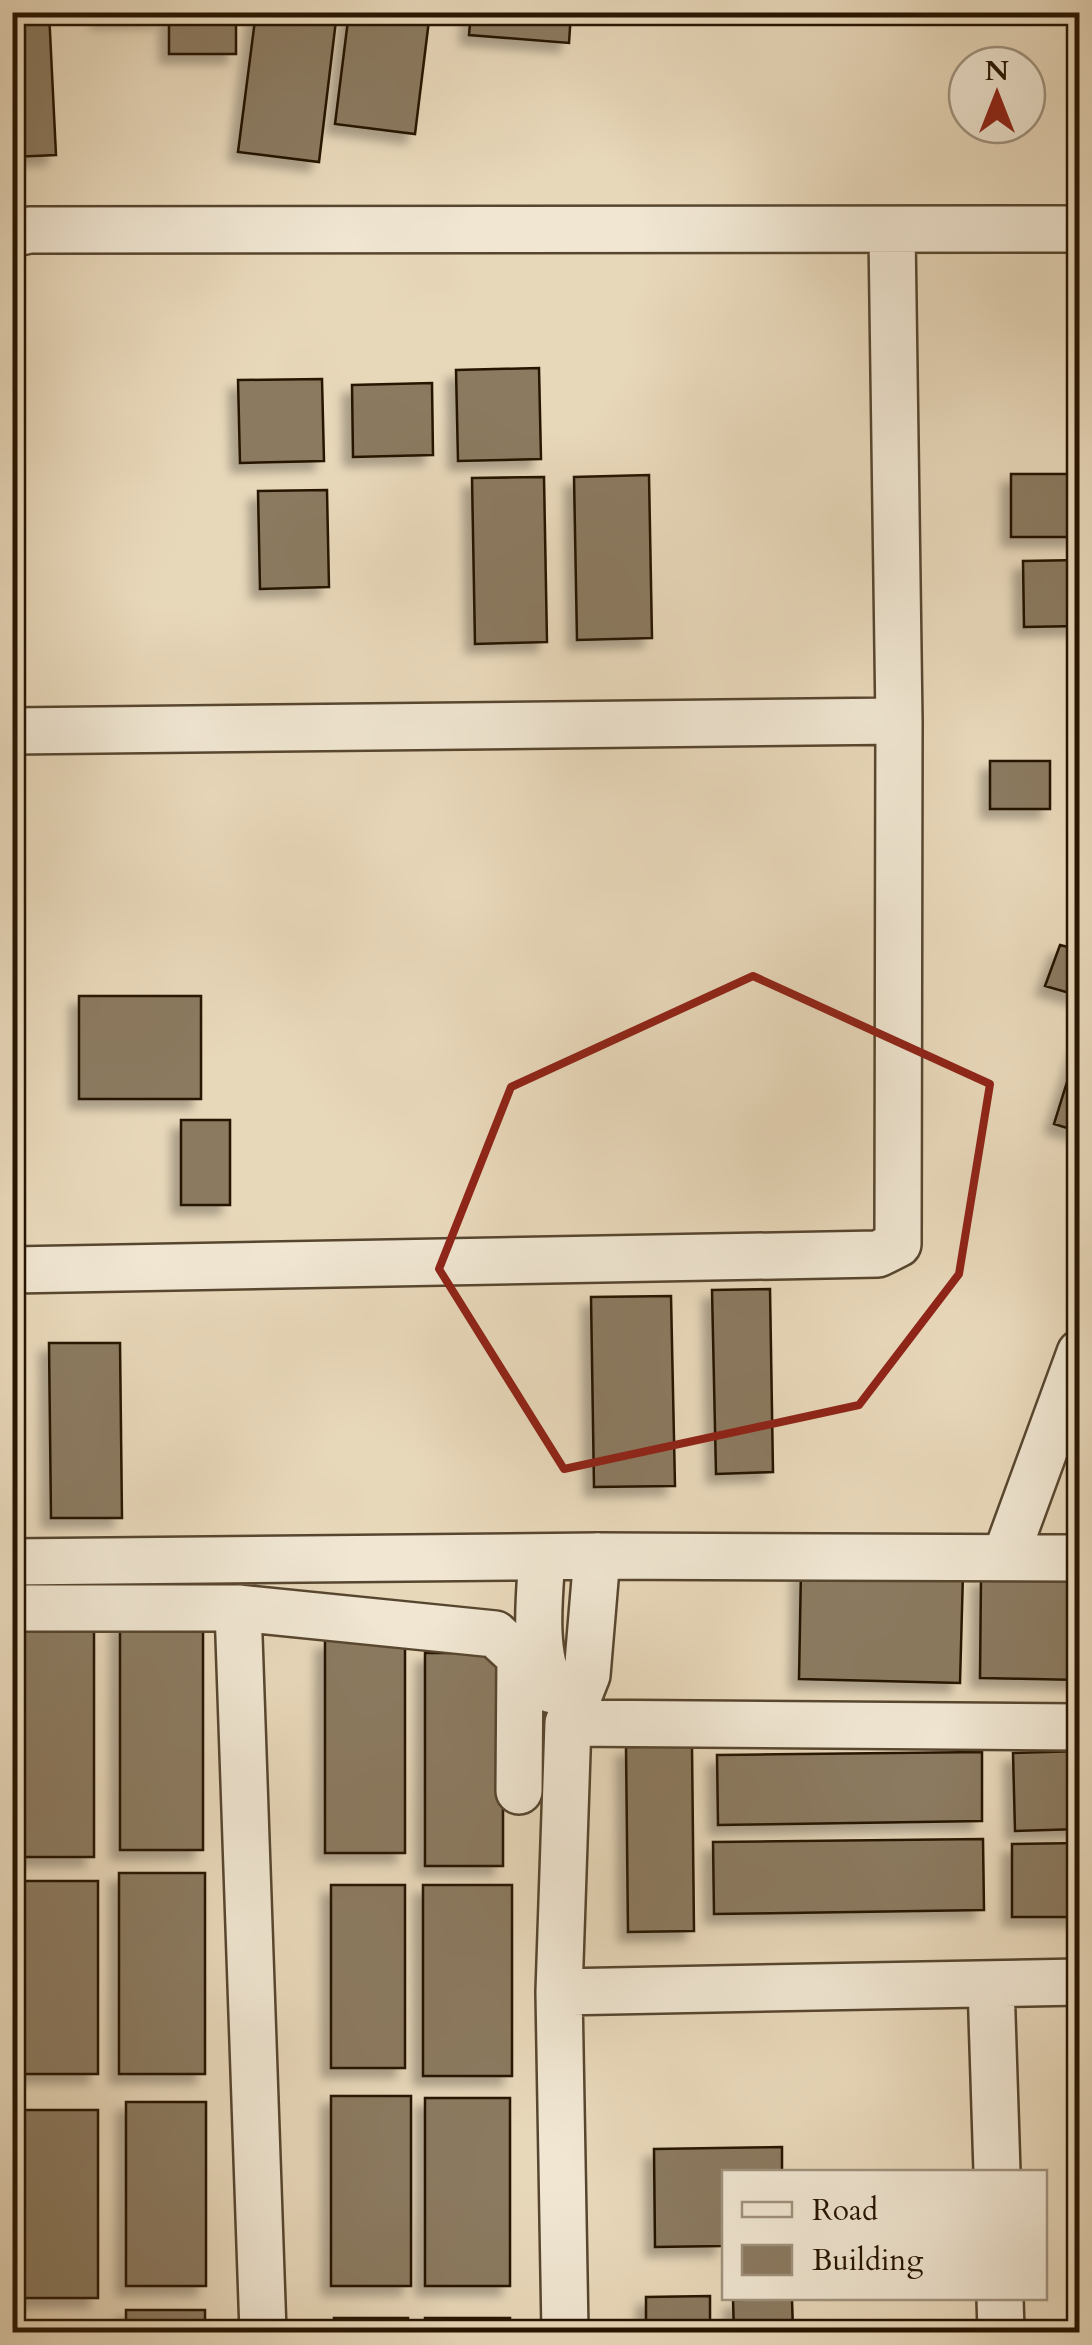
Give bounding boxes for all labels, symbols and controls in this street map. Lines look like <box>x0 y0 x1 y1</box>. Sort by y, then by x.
north arrow <box>947 45 1047 145</box>
text: N <box>985 52 1009 90</box>
legend <box>722 2170 1047 2300</box>
text: Road <box>812 2190 878 2231</box>
text: Building <box>812 2240 923 2281</box>

